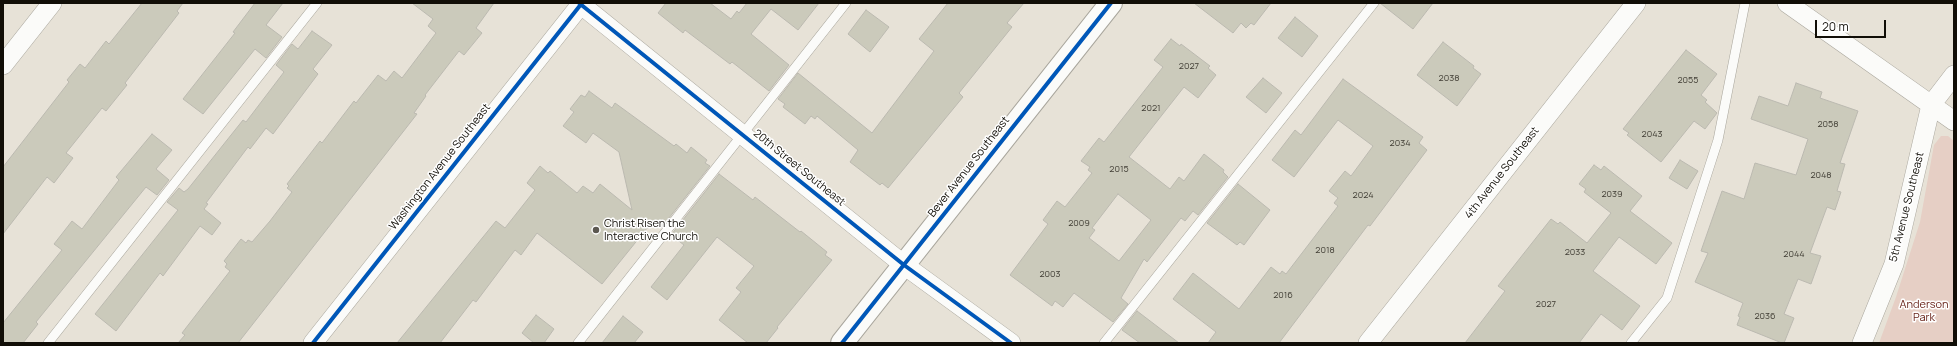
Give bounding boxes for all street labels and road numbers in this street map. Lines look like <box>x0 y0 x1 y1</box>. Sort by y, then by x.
street label: Washington Avenue Southeast <box>387 101 493 233</box>
street label: Bever Avenue Southeast <box>926 114 1012 220</box>
street label: 4th Avenue Southeast <box>1462 124 1542 222</box>
street label: 20th Street Southeast <box>751 127 847 209</box>
street label: 5th Avenue Southeast <box>1887 151 1927 263</box>

